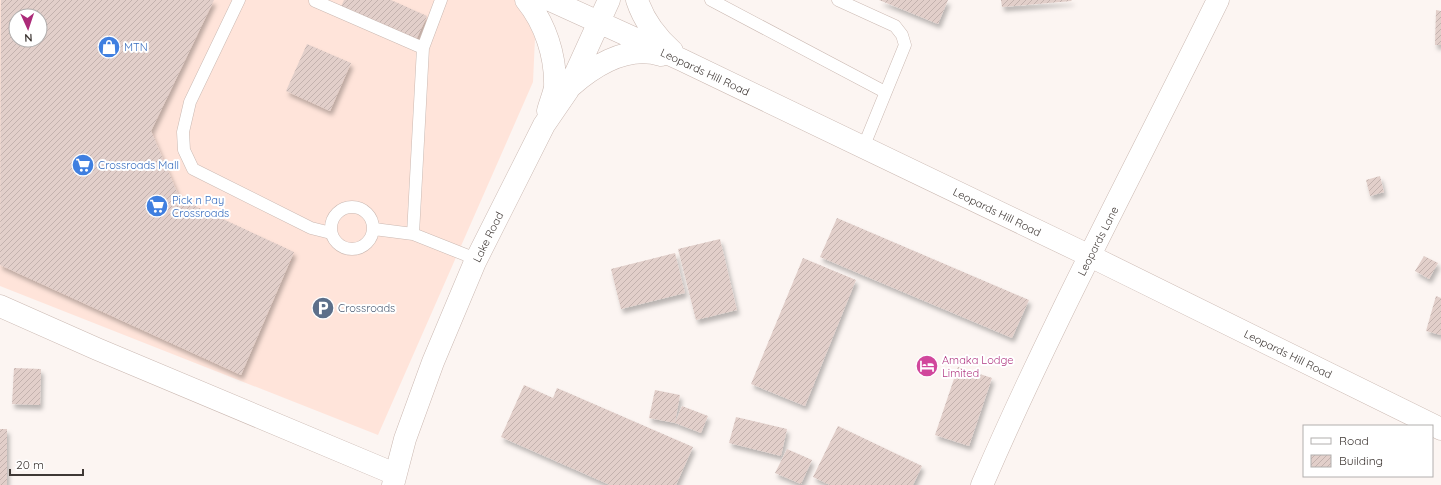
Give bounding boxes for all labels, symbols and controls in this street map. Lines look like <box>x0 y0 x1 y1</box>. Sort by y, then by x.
north arrow <box>8 8 48 48</box>
text: N <box>24 31 33 45</box>
shop icon: MTN <box>96 34 122 60</box>
place label: MTN <box>124 40 148 54</box>
street label: Leopards Hill Road <box>658 45 752 99</box>
supermarket icon: Crossroads Mall <box>70 152 96 178</box>
place label: Crossroads Mall <box>98 158 179 172</box>
street label: Leopards Hill Road <box>951 185 1043 239</box>
supermarket icon: Pick n Pay Crossroads <box>144 193 170 219</box>
place label: Pick n Pay Crossroads <box>172 193 229 220</box>
street label: Leopards Lane <box>1075 204 1121 278</box>
street label: Lake Road <box>470 209 506 265</box>
parking icon: Crossroads <box>310 295 336 321</box>
place label: Crossroads <box>338 301 395 315</box>
street label: Leopards Hill Road <box>1242 327 1334 381</box>
hotel icon: Amaka Lodge Limited <box>914 353 940 379</box>
place label: Amaka Lodge Limited <box>942 353 1013 380</box>
legend <box>1303 425 1433 477</box>
text: Road <box>1339 433 1369 448</box>
scale bar <box>10 451 83 477</box>
text: Building <box>1339 453 1383 468</box>
text: 20 m <box>16 457 44 472</box>

